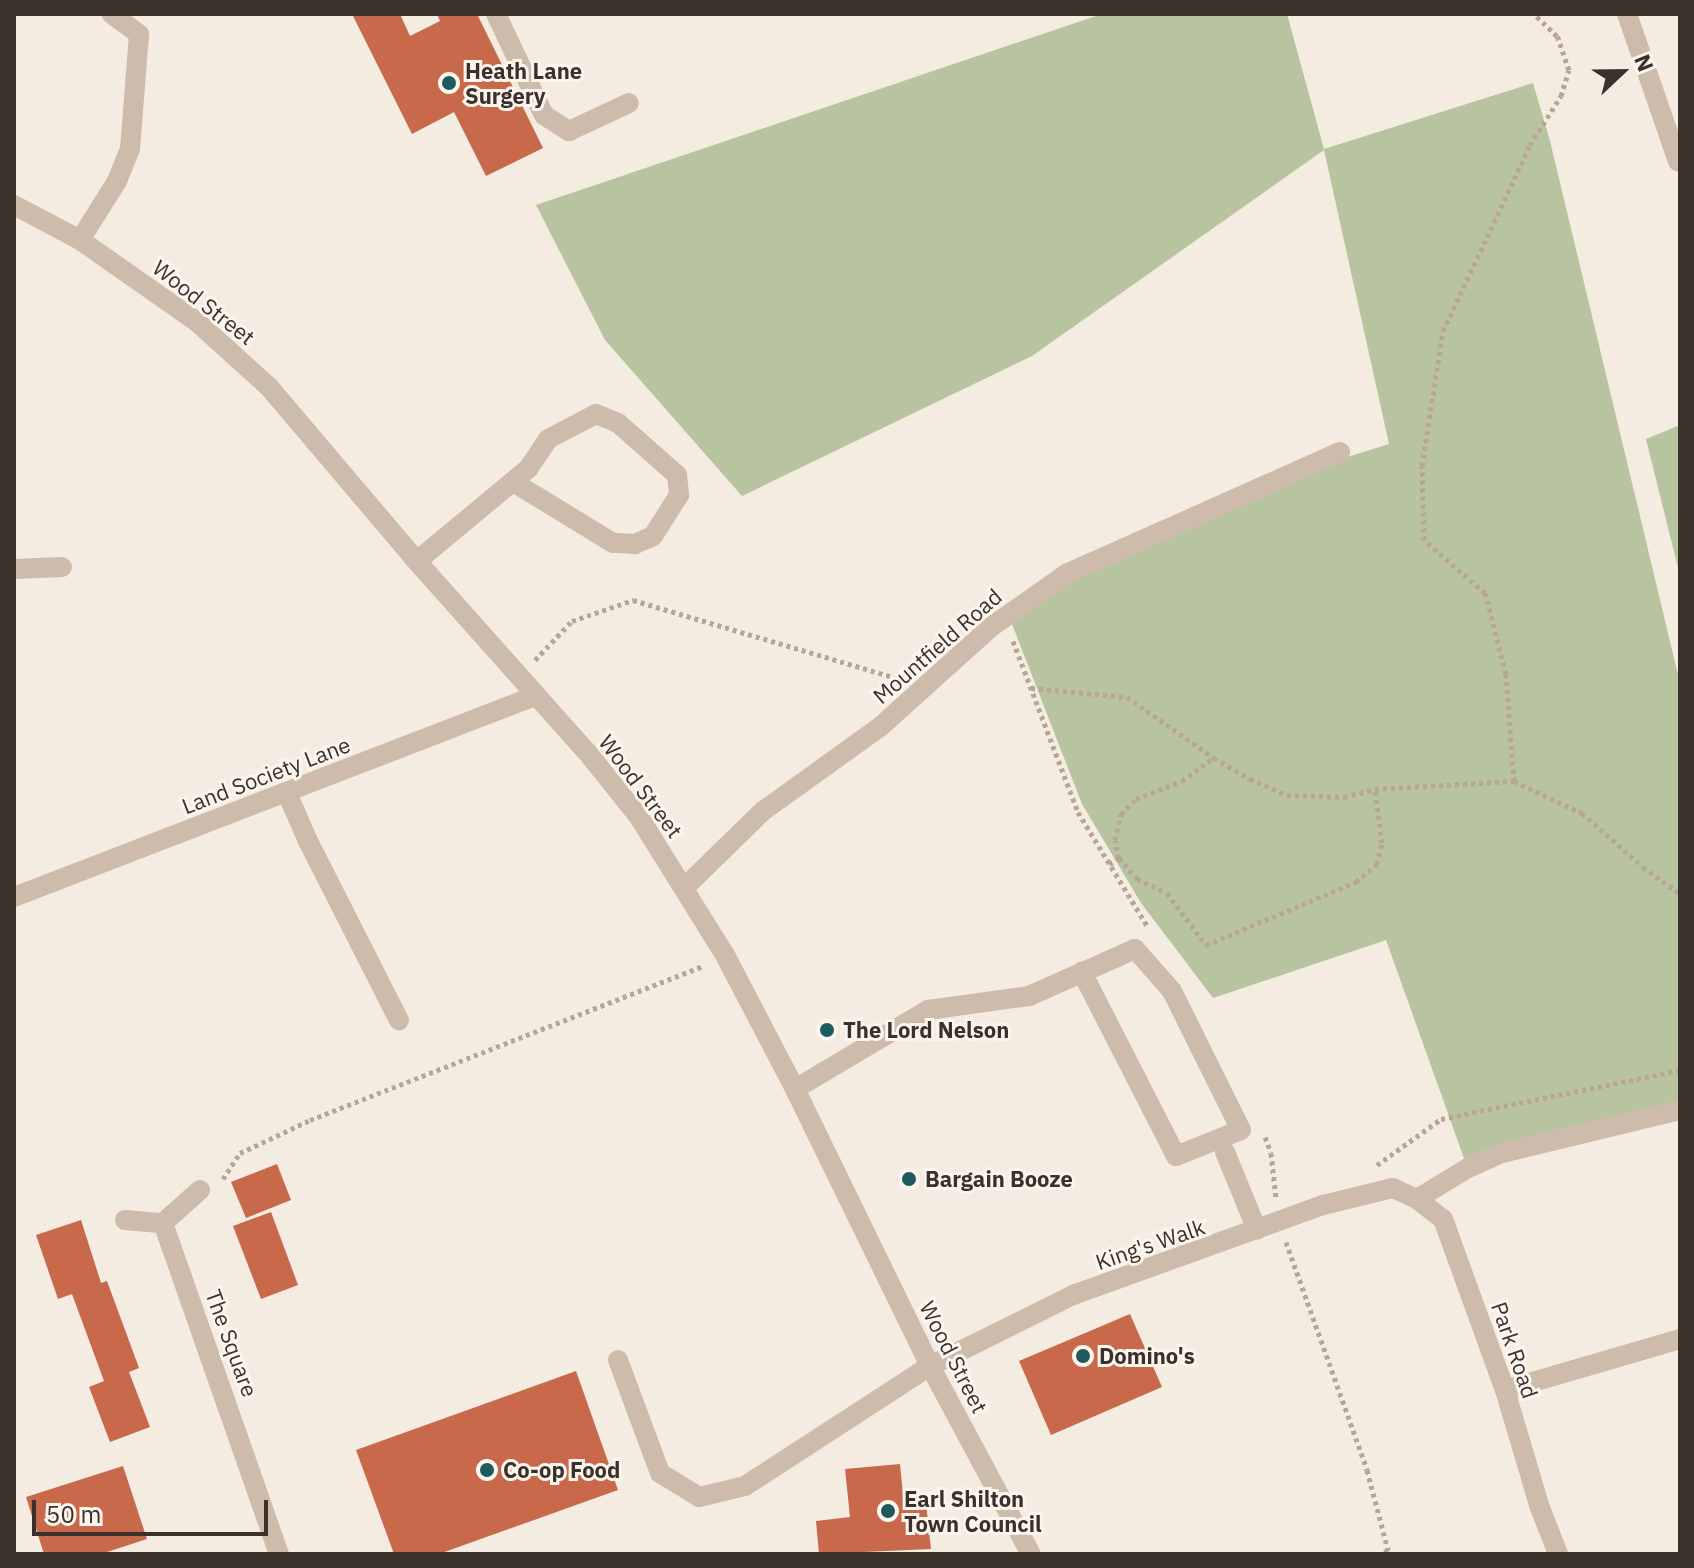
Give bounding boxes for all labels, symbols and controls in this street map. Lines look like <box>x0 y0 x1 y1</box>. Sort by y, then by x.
north arrow <box>1582 32 1662 112</box>
text: N <box>1628 50 1661 76</box>
place label: Heath Lane Surgery <box>465 57 582 108</box>
marker: Heath Lane Surgery <box>440 74 458 92</box>
street label: Wood Street <box>148 254 260 350</box>
street label: Mountfield Road <box>867 583 1007 709</box>
street label: Wood Street <box>594 729 688 843</box>
street label: Land Society Lane <box>178 731 354 819</box>
place label: The Lord Nelson <box>843 1017 1009 1043</box>
marker: The Lord Nelson <box>818 1021 836 1039</box>
place label: Bargain Booze <box>925 1166 1073 1192</box>
marker: Bargain Booze <box>900 1170 918 1188</box>
street label: King's Walk <box>1092 1213 1208 1275</box>
street label: The Square <box>200 1286 264 1400</box>
street label: Wood Street <box>914 1297 994 1417</box>
street label: Park Road <box>1486 1298 1544 1402</box>
place label: Domino's <box>1099 1343 1195 1369</box>
marker: Domino's <box>1074 1347 1092 1365</box>
place label: Co-op Food <box>503 1457 620 1483</box>
marker: Co-op Food <box>478 1461 496 1479</box>
scale bar <box>36 1484 272 1534</box>
place label: Earl Shilton Town Council <box>904 1485 1042 1536</box>
text: 50 m <box>46 1498 101 1530</box>
marker: Earl Shilton Town Council <box>879 1502 897 1520</box>

